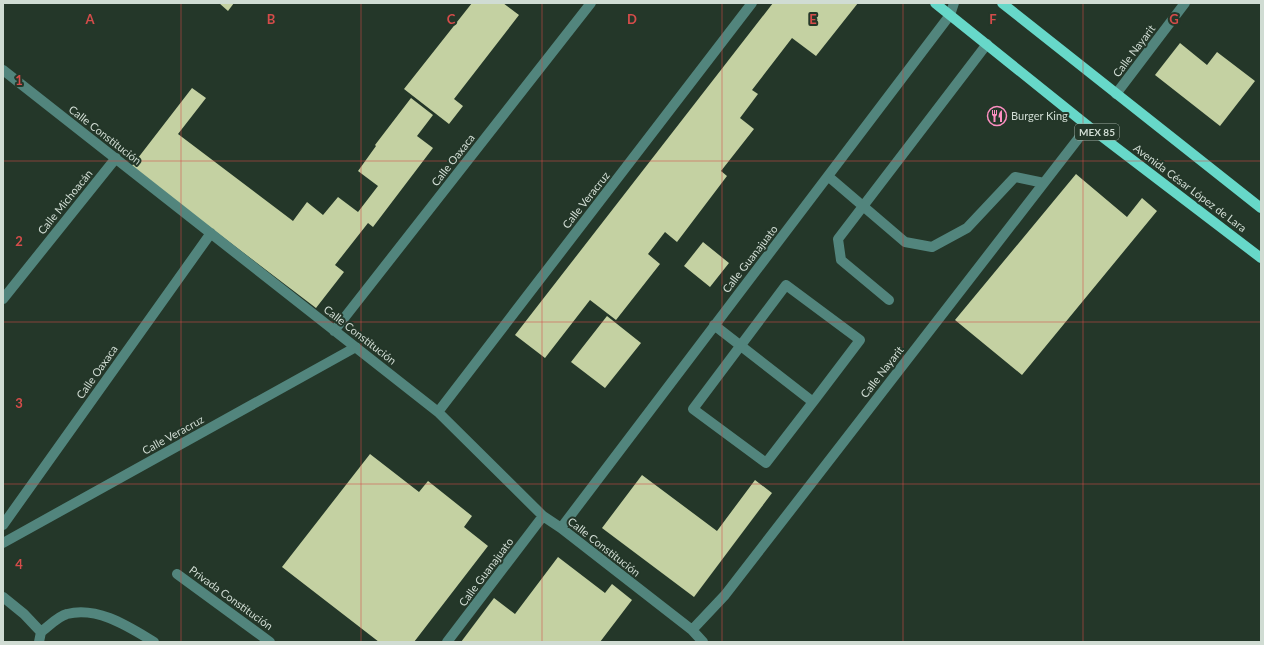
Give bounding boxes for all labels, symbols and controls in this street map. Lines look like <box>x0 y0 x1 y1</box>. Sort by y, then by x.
text: A <box>84 11 95 27</box>
text: B <box>267 11 276 27</box>
text: C <box>447 11 456 27</box>
text: D <box>627 11 637 27</box>
text: E <box>809 11 817 27</box>
text: F <box>989 11 997 27</box>
text: G <box>1169 11 1179 27</box>
street label: Calle Nayarit <box>1110 22 1157 79</box>
text: 1 <box>15 72 23 88</box>
street label: Calle Constitución <box>67 102 144 167</box>
restaurant icon: Burger King <box>986 105 1008 127</box>
place label: Burger King <box>1011 109 1068 122</box>
road number: MEX 85 <box>1075 124 1119 140</box>
street label: Calle Oaxaca <box>428 131 477 188</box>
street label: Avenida César López de Lara <box>1131 141 1249 234</box>
street label: Calle Michoacán <box>35 167 95 237</box>
street label: Calle Veracruz <box>559 169 612 231</box>
street label: Calle Guanajuato <box>719 222 780 295</box>
text: 2 <box>15 233 23 249</box>
street label: Calle Constitución <box>322 302 399 367</box>
street label: Calle Oaxaca <box>73 342 120 401</box>
street label: Calle Nayarit <box>857 343 906 400</box>
text: 3 <box>15 395 23 411</box>
street label: Calle Veracruz <box>140 412 206 457</box>
street label: Calle Constitución <box>566 514 643 579</box>
street label: Calle Guanajuato <box>456 535 515 608</box>
text: 4 <box>15 556 23 572</box>
street label: Privada Constitución <box>187 563 276 632</box>

